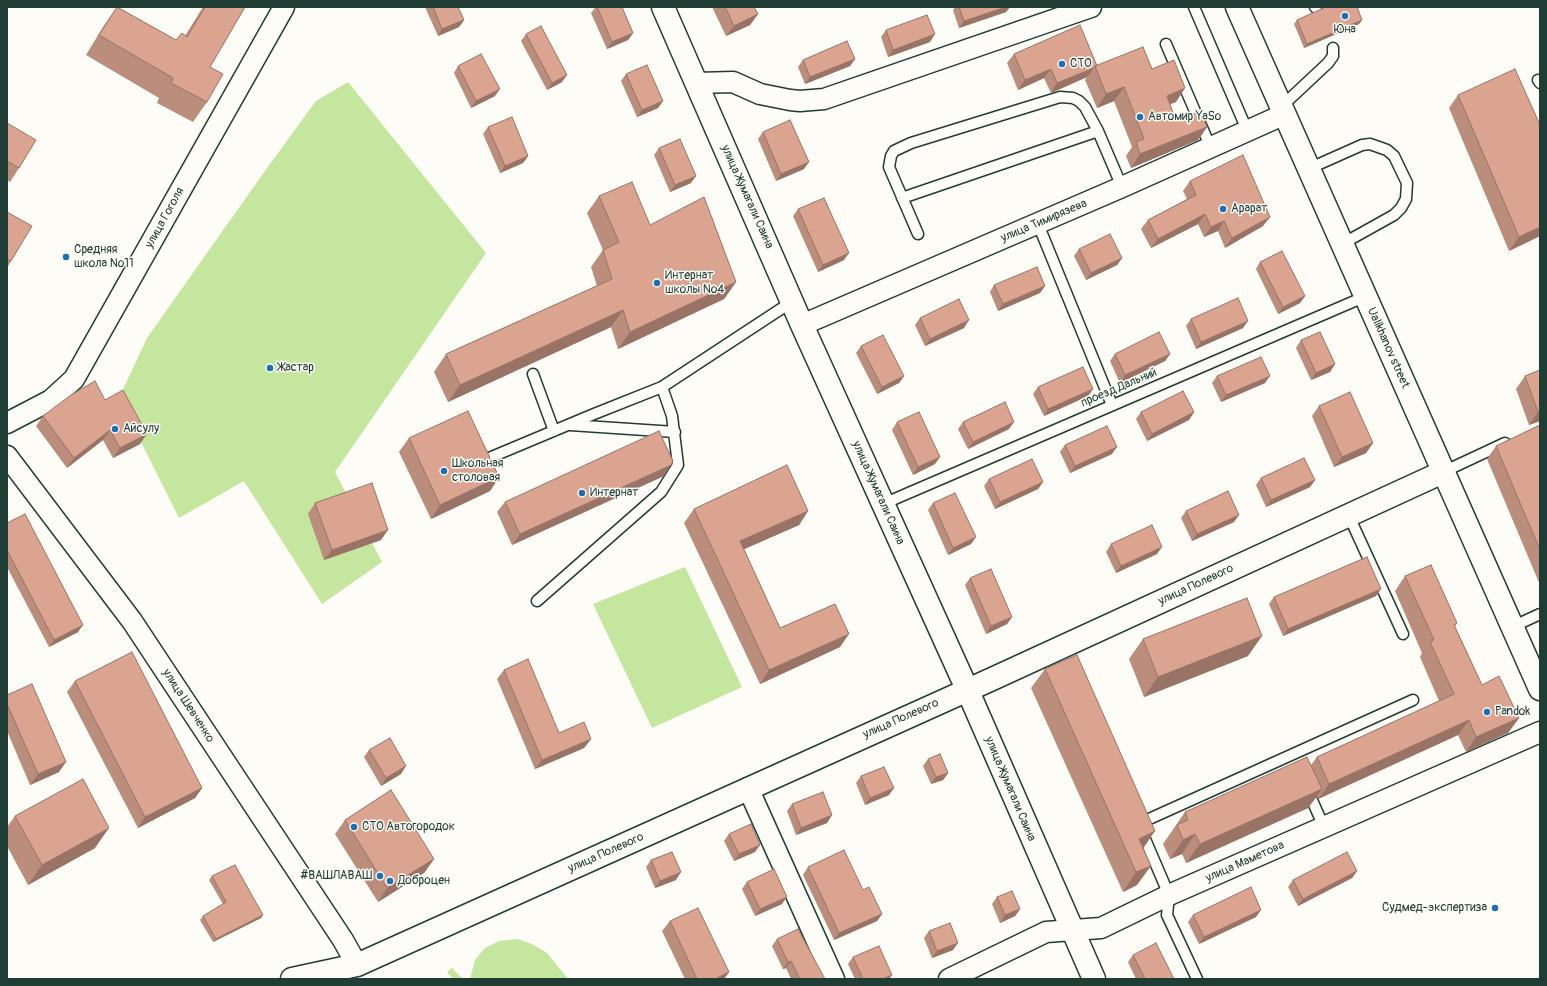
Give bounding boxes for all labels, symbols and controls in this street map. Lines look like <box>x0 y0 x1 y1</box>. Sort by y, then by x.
marker: Юна <box>1340 11 1350 21</box>
place label: Юна <box>1334 23 1356 37</box>
place label: СТО <box>1070 57 1092 71</box>
marker: СТО <box>1057 59 1067 69</box>
place label: Автомир YaSo <box>1148 110 1221 124</box>
marker: Автомир YaSo <box>1135 112 1145 122</box>
street label: улица Жумагали Саина <box>718 143 776 251</box>
street label: улица Гоголя <box>142 185 188 251</box>
street label: улица Тимирязева <box>999 196 1089 246</box>
place label: Арарат <box>1231 202 1267 216</box>
marker: Арарат <box>1218 204 1228 214</box>
place label: Средняя школа №11 <box>74 243 134 271</box>
marker: Средняя школа №11 <box>61 252 71 262</box>
place label: Интернат школы №4 <box>665 269 724 297</box>
marker: Интернат школы №4 <box>652 278 662 288</box>
street label: Ualikhanov street <box>1364 305 1412 391</box>
place label: Жастар <box>278 361 314 375</box>
marker: Жастар <box>265 363 275 373</box>
street label: проезд Дальний <box>1079 365 1159 411</box>
place label: Айсулу <box>123 422 159 436</box>
marker: Айсулу <box>110 424 120 434</box>
street label: улица Жумагали Саина <box>849 439 907 547</box>
place label: Школьная столовая <box>452 457 503 485</box>
marker: Школьная столовая <box>439 466 449 476</box>
place label: Интернат <box>590 486 638 500</box>
marker: Интернат <box>577 488 587 498</box>
street label: улица Полевого <box>1156 561 1236 609</box>
street label: улица Шевченко <box>159 667 217 745</box>
street label: улица Полевого <box>861 696 941 742</box>
place label: Pandok <box>1495 705 1530 719</box>
marker: Pandok <box>1482 707 1492 717</box>
street label: улица Жумагали Саина <box>981 735 1039 843</box>
place label: СТО Автогородок <box>362 820 455 834</box>
marker: СТО Автогородок <box>349 822 359 832</box>
street label: улица Полевого <box>566 830 646 876</box>
street label: улица Маметова <box>1203 838 1287 886</box>
place label: #ВАШЛАВАШ <box>301 869 372 883</box>
marker: #ВАШЛАВАШ <box>375 871 385 881</box>
place label: Доброцен <box>398 874 450 888</box>
marker: Доброцен <box>385 876 395 886</box>
place label: Судмед-экспертиза <box>1382 901 1487 915</box>
marker: Судмед-экспертиза <box>1490 903 1500 913</box>

